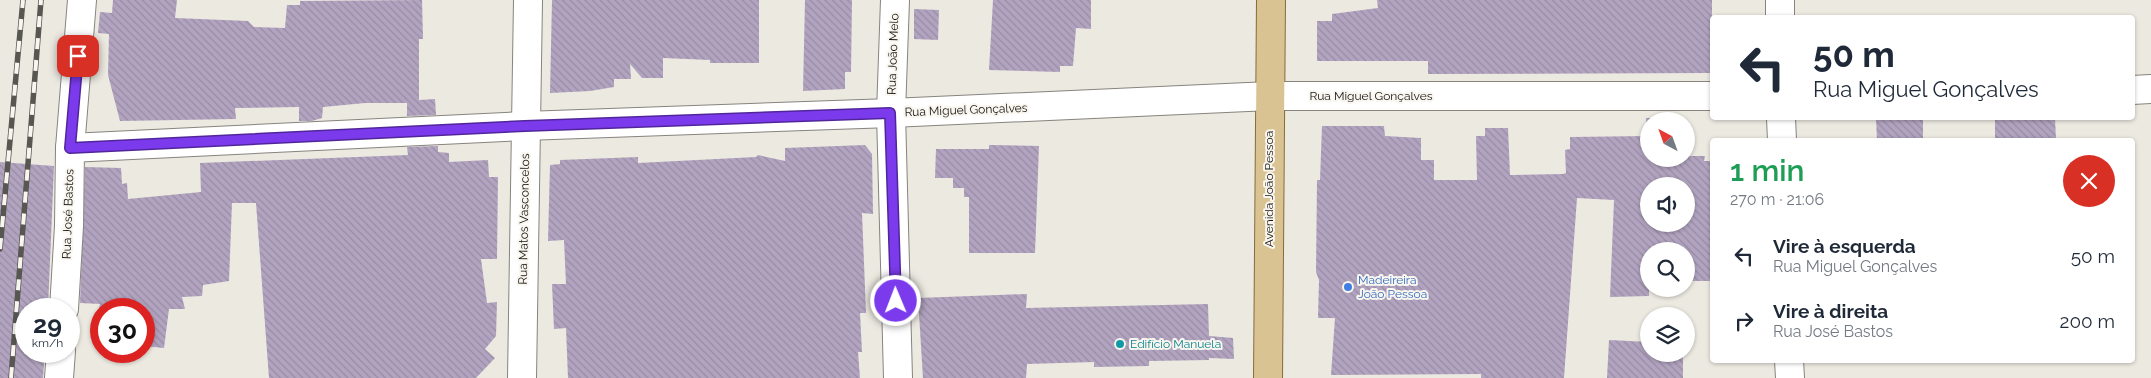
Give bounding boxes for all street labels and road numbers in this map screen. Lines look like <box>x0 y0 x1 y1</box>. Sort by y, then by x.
street label: Rua João Melo <box>885 13 901 95</box>
street label: Rua Miguel Gonçalves <box>1309 89 1433 103</box>
street label: Rua Miguel Gonçalves <box>904 101 1028 119</box>
street label: Avenida João Pessoa <box>1262 131 1276 247</box>
street label: Rua Matos Vasconcelos <box>516 153 532 285</box>
street label: Rua José Bastos <box>59 169 77 259</box>

